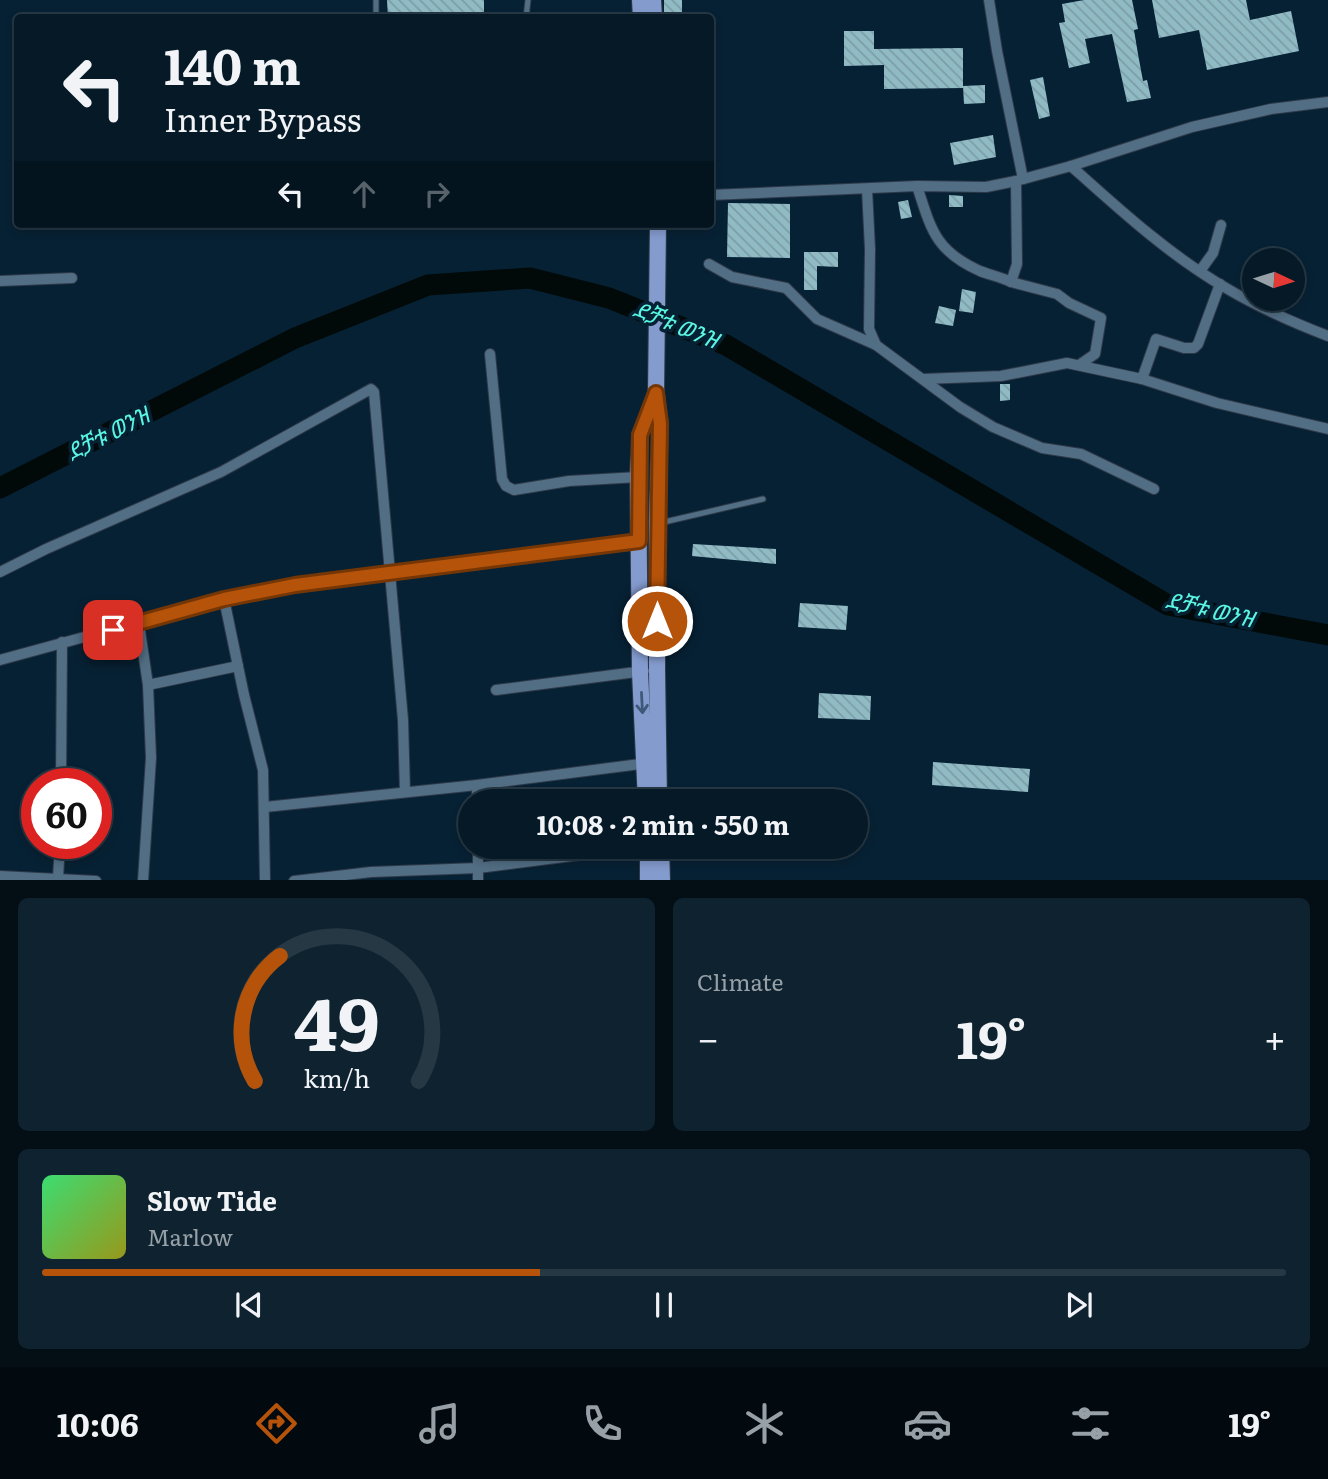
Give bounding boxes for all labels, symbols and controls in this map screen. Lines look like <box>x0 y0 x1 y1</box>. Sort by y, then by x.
text: 140 m <box>164 27 301 100</box>
icon: left <box>49 42 140 133</box>
text: Inner Bypass <box>164 94 361 142</box>
icon: left <box>272 175 310 213</box>
icon: ahead <box>345 175 383 213</box>
icon: right <box>418 175 456 213</box>
north arrow <box>1242 248 1306 312</box>
map controls <box>1242 248 1305 311</box>
water label: ደቻቱ ወንዝ <box>629 291 727 357</box>
water label: ደቻቱ ወንዝ <box>59 396 157 468</box>
water label: ደቻቱ ወንዝ <box>1163 581 1260 635</box>
position arrow <box>620 584 694 658</box>
pin <box>83 600 143 660</box>
icon: arrive <box>94 611 132 649</box>
one-way arrow <box>636 692 649 714</box>
speed limit sign: 60 <box>21 768 112 859</box>
text: 10:08 · 2 min · 550 m <box>537 804 789 843</box>
text: Climate <box>697 964 783 998</box>
text: 49 <box>294 965 379 1073</box>
text: 19° <box>957 998 1026 1075</box>
text: − <box>697 1008 719 1065</box>
text: + <box>1264 1008 1286 1065</box>
text: km/h <box>303 1058 370 1095</box>
text: Slow Tide <box>147 1180 277 1219</box>
text: Marlow <box>147 1219 233 1253</box>
icon: previous <box>230 1286 268 1324</box>
icon: pause <box>645 1286 683 1324</box>
icon: next <box>1060 1286 1098 1324</box>
text: 10:06 <box>57 1399 139 1447</box>
icon: directions <box>252 1399 301 1448</box>
icon: music <box>415 1399 464 1448</box>
icon: phone <box>578 1399 627 1448</box>
icon: climate <box>740 1399 789 1448</box>
icon: car <box>903 1399 952 1448</box>
icon: filters <box>1066 1399 1115 1448</box>
text: 19° <box>1228 1399 1271 1447</box>

